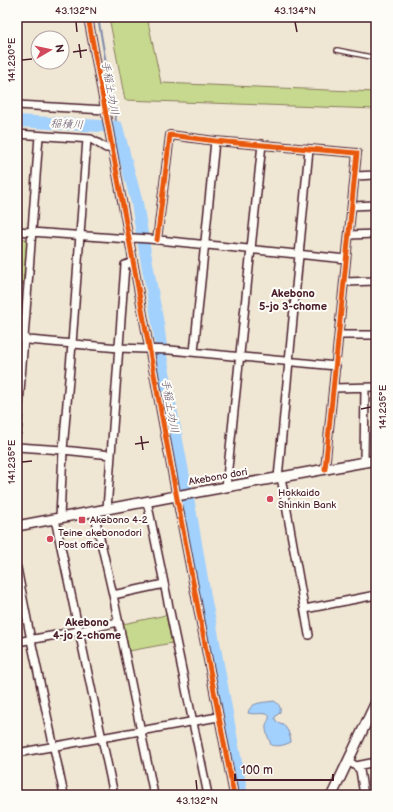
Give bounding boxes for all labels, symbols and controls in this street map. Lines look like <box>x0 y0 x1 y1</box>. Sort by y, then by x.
text: 43.132°N <box>55 5 97 17</box>
text: 43.134°N <box>274 5 316 17</box>
north arrow <box>30 30 70 70</box>
text: 141.230°E <box>6 37 18 82</box>
text: N <box>52 43 66 54</box>
water label: 手稲土功川 <box>99 60 121 116</box>
water label: 稲積川 <box>50 117 84 131</box>
district label: Akebono 5-jo 3-chome <box>259 287 327 313</box>
water label: 手稲土功川 <box>159 378 181 434</box>
text: 141.235°E <box>377 384 389 429</box>
text: 141.235°E <box>6 439 18 484</box>
street label: Akebono dori <box>188 466 248 488</box>
place label: Hokkaido Shinkin Bank <box>278 487 336 511</box>
marker: Hokkaido Shinkin Bank <box>265 494 275 504</box>
place label: Akebono 4-2 <box>90 514 148 526</box>
marker: Akebono 4-2 <box>77 515 87 525</box>
place label: Teine akebonodori Post office <box>58 527 142 551</box>
marker: Teine akebonodori Post office <box>45 534 55 544</box>
district label: Akebono 4-jo 2-chome <box>53 616 121 642</box>
scale bar <box>235 756 333 782</box>
text: 100 m <box>241 763 273 778</box>
text: 43.132°N <box>176 795 218 807</box>

